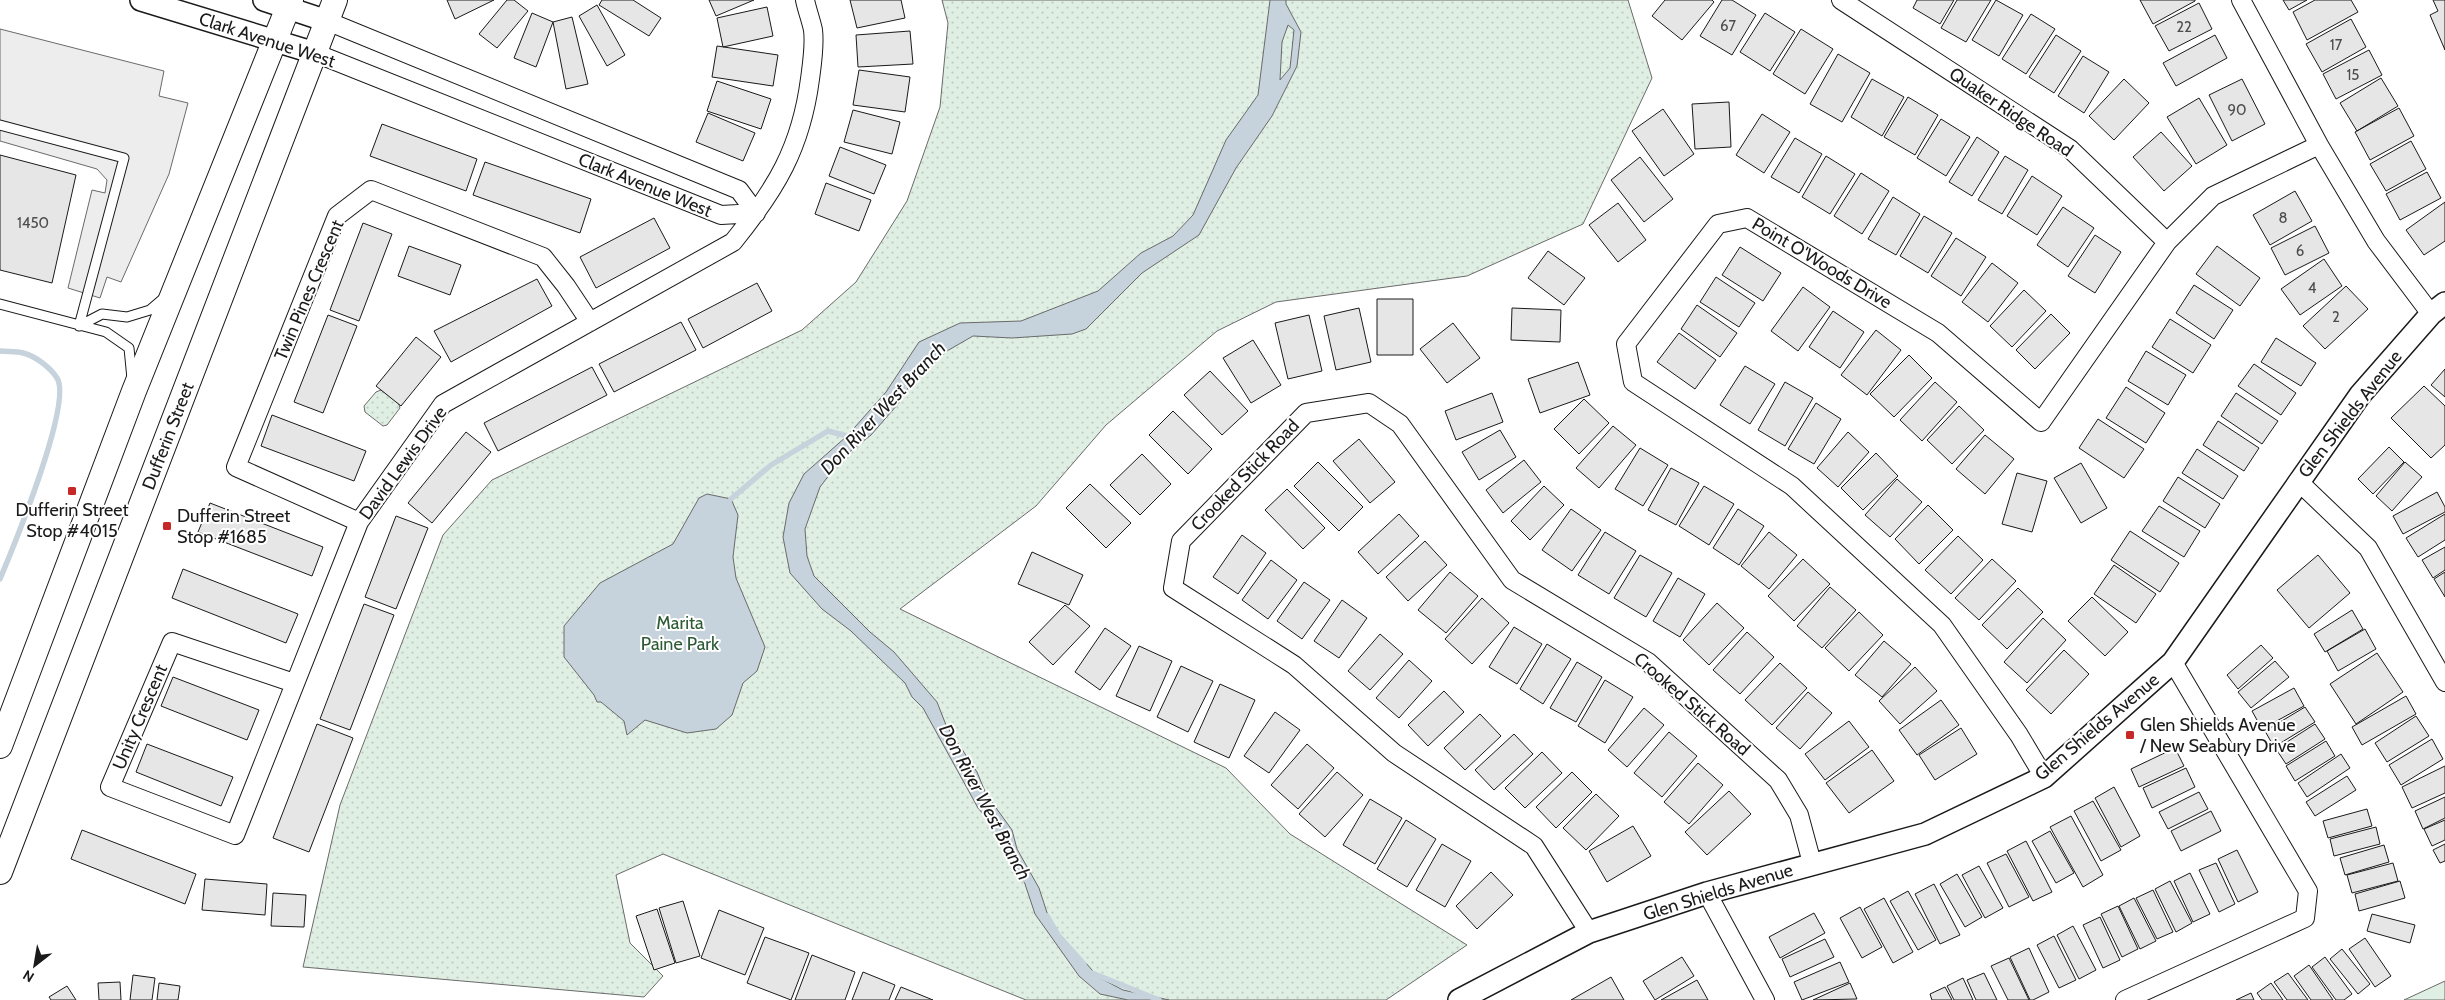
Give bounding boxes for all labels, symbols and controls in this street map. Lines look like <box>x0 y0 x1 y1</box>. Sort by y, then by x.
street label: Clark Avenue West <box>196 8 338 72</box>
house number: 67 <box>1720 17 1736 35</box>
house number: 22 <box>2176 18 2192 36</box>
house number: 17 <box>2330 36 2343 54</box>
street label: Quaker Ridge Road <box>1945 63 2077 161</box>
house number: 15 <box>2346 66 2360 84</box>
house number: 90 <box>2228 101 2247 119</box>
street label: Clark Avenue West <box>575 148 715 222</box>
house number: 8 <box>2278 209 2288 227</box>
street label: Point O'Woods Drive <box>1748 213 1896 313</box>
house number: 1450 <box>17 214 49 232</box>
street label: Twin Pines Crescent <box>269 216 349 364</box>
house number: 6 <box>2296 242 2304 260</box>
house number: 4 <box>2308 279 2317 297</box>
house number: 2 <box>2332 308 2340 326</box>
water label: Don River West Branch <box>815 337 951 479</box>
street label: Glen Shields Avenue <box>2293 346 2407 482</box>
street label: Dufferin Street <box>137 379 199 493</box>
street label: David Lewis Drive <box>354 402 452 524</box>
street label: Crooked Stick Road <box>1186 415 1304 535</box>
marker: Dufferin Street Stop #4015 <box>66 485 78 497</box>
place label: Dufferin Street Stop #4015 <box>15 499 129 542</box>
place label: Dufferin Street Stop #1685 <box>177 505 290 548</box>
marker: Dufferin Street Stop #1685 <box>161 520 173 532</box>
park label: Marita Paine Park <box>641 612 720 655</box>
street label: Crooked Stick Road <box>1629 648 1755 760</box>
street label: Unity Crescent <box>108 661 172 773</box>
street label: Glen Shields Avenue <box>2030 669 2164 785</box>
place label: Glen Shields Avenue / New Seabury Drive <box>2139 714 2296 757</box>
water label: Don River West Branch <box>934 720 1036 884</box>
marker: Glen Shields Avenue / New Seabury Drive <box>2124 729 2136 741</box>
street label: Glen Shields Avenue <box>1640 859 1796 925</box>
north arrow <box>10 940 60 990</box>
text: N <box>19 966 37 986</box>

